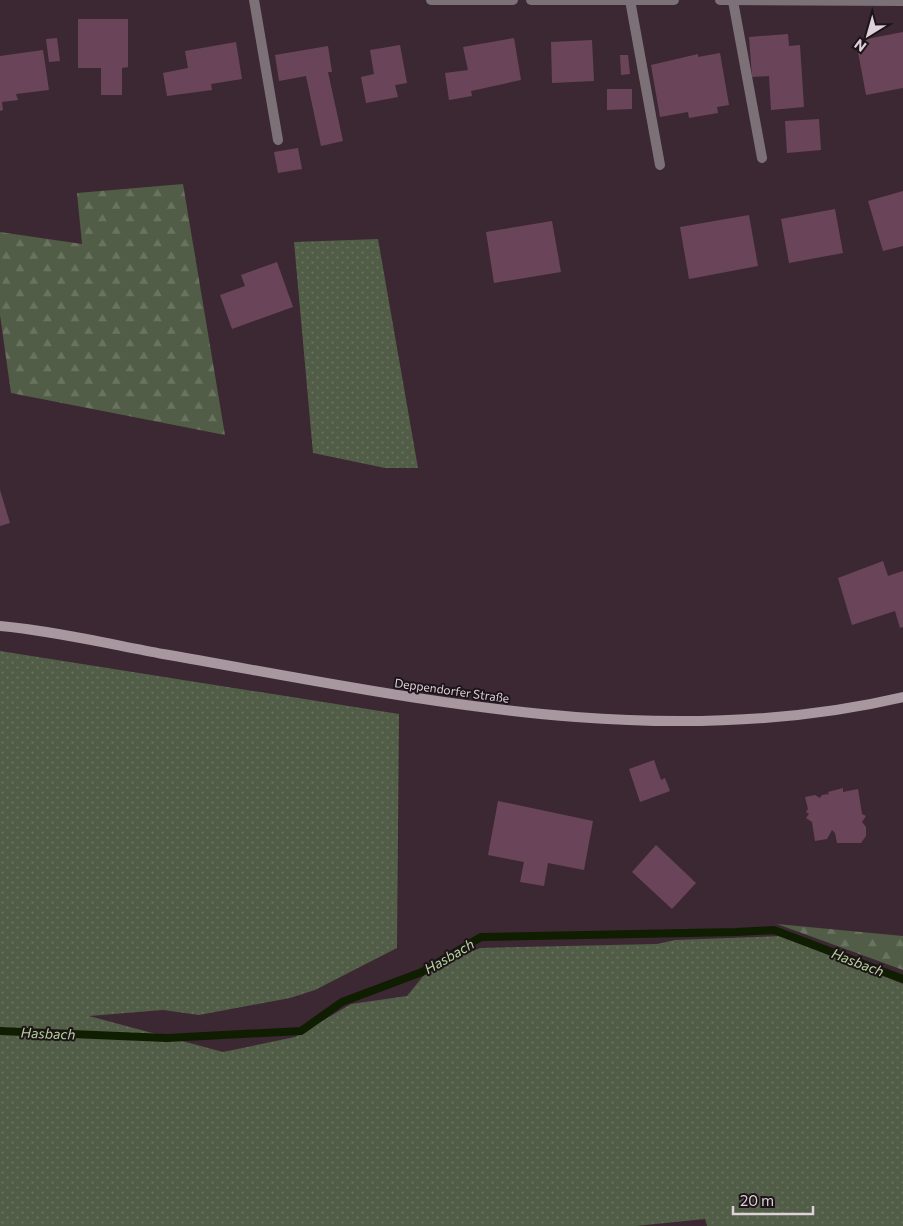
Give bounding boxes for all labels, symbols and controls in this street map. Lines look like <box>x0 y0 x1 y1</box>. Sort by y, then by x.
north arrow <box>843 10 893 60</box>
text: N <box>851 36 869 56</box>
street label: Deppendorfer Straße <box>394 675 510 705</box>
water label: Hasbach <box>421 935 477 977</box>
water label: Hasbach <box>829 944 887 980</box>
water label: Hasbach <box>20 1024 76 1042</box>
scale bar <box>733 1184 813 1216</box>
text: 20 m <box>740 1191 774 1209</box>

